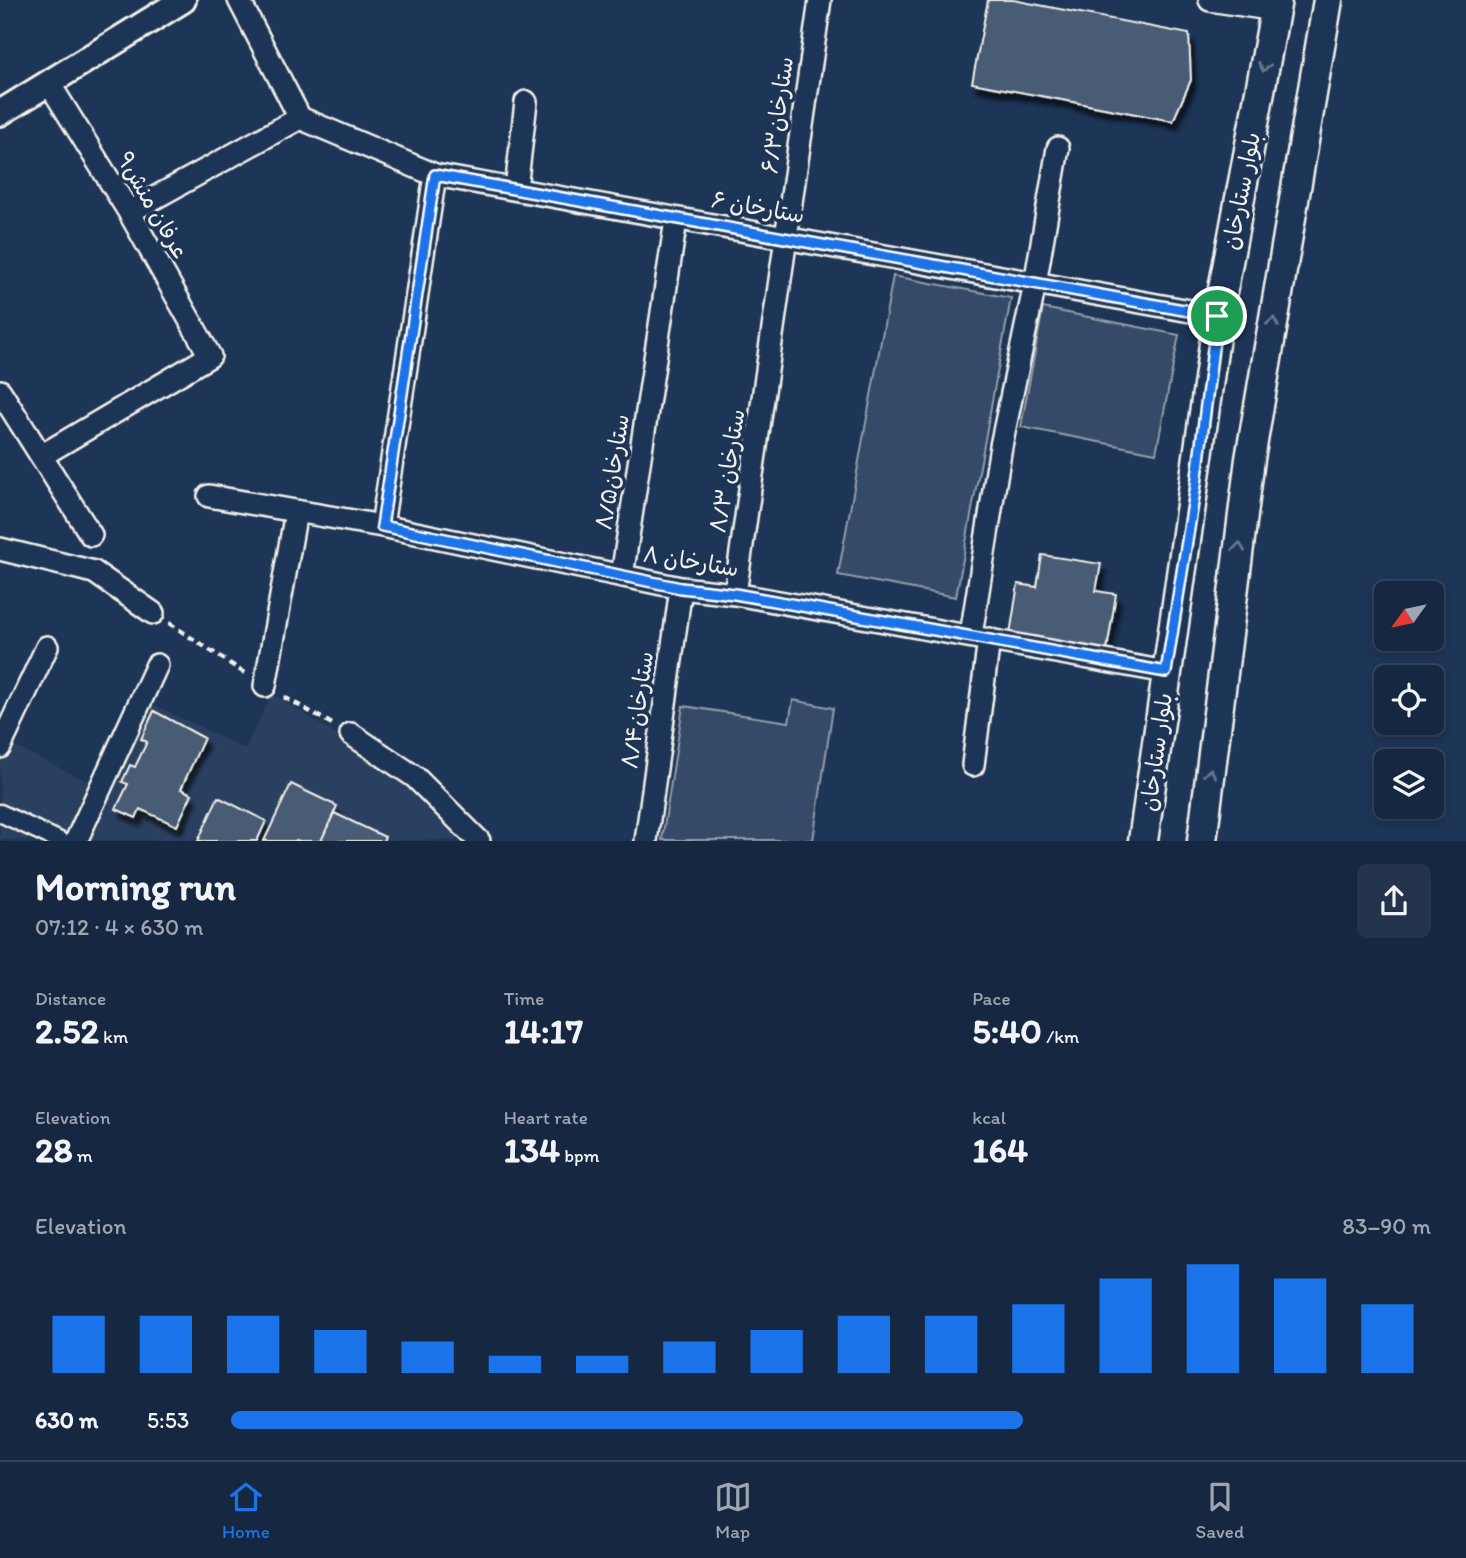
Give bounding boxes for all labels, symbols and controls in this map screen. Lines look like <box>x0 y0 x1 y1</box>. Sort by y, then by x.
street label: ستارخان۶/۳ <box>755 55 799 175</box>
one-way arrow <box>1258 61 1273 73</box>
street label: بلوار ستارخان <box>1216 130 1266 252</box>
street label: عرفان منش۹ <box>111 146 195 264</box>
street label: ستارخان ۶ <box>709 185 807 229</box>
pin <box>1187 286 1247 346</box>
icon: arrive <box>1198 297 1236 335</box>
one-way arrow <box>1265 316 1280 328</box>
street label: ستارخان ۸/۳ <box>703 407 751 535</box>
street label: ستارخان۸/۵ <box>589 412 635 532</box>
street label: ستارخان ۸ <box>641 540 741 582</box>
one-way arrow <box>1231 541 1246 553</box>
north arrow <box>1374 581 1444 651</box>
map controls <box>1374 581 1444 819</box>
street label: ستارخان۸/۴ <box>615 649 659 771</box>
button: locate <box>1374 665 1444 735</box>
street label: بلوار ستارخان <box>1134 691 1178 813</box>
button: layers <box>1374 749 1444 819</box>
one-way arrow <box>1203 767 1218 779</box>
text: Morning run <box>35 864 236 910</box>
button: share <box>1357 864 1431 938</box>
text: 07:12 · 4 × 630 m <box>35 913 204 941</box>
text: Distance <box>35 987 106 1010</box>
text: Time <box>504 987 544 1010</box>
text: Pace <box>972 987 1010 1010</box>
text: 2.52 <box>35 1010 99 1052</box>
text: 14:17 <box>504 1010 583 1052</box>
text: 5:40 <box>972 1010 1042 1052</box>
text: km <box>99 1025 128 1048</box>
text: /km <box>1042 1025 1079 1048</box>
text: Elevation <box>35 1106 111 1129</box>
text: Heart rate <box>504 1106 588 1129</box>
text: kcal <box>972 1106 1006 1129</box>
text: 28 <box>35 1129 73 1171</box>
text: 134 <box>504 1129 560 1171</box>
text: 164 <box>972 1129 1028 1171</box>
text: m <box>73 1144 93 1167</box>
text: bpm <box>560 1144 600 1167</box>
text: Elevation <box>35 1212 126 1240</box>
text: 83–90 m <box>1342 1212 1431 1240</box>
text: 630 m <box>35 1406 98 1434</box>
text: 5:53 <box>147 1406 189 1434</box>
tab: Home <box>222 1478 270 1543</box>
tab: Map <box>714 1478 752 1543</box>
tab: Saved <box>1196 1478 1244 1543</box>

